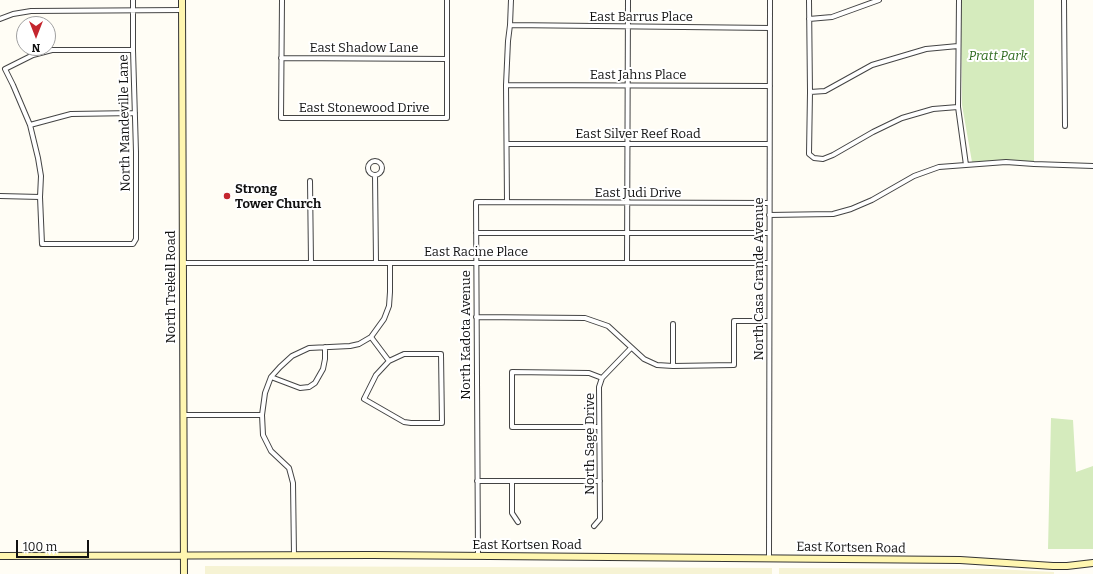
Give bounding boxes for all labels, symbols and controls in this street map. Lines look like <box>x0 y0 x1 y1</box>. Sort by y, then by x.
street label: East Barrus Place <box>589 9 693 25</box>
north arrow <box>16 16 56 56</box>
street label: East Shadow Lane <box>310 40 418 56</box>
text: N <box>32 41 40 54</box>
park label: Pratt Park <box>969 48 1027 64</box>
street label: North Mandeville Lane <box>116 54 134 192</box>
street label: East Jahns Place <box>590 67 686 83</box>
street label: East Stonewood Drive <box>299 100 429 116</box>
street label: East Silver Reef Road <box>575 126 701 142</box>
place label: Strong Tower Church <box>235 181 321 212</box>
street label: East Judi Drive <box>595 185 681 201</box>
marker: Strong Tower Church <box>222 191 232 201</box>
street label: North Casa Grande Avenue <box>751 197 767 361</box>
street label: North Trekell Road <box>163 230 179 344</box>
street label: East Racine Place <box>424 244 528 260</box>
street label: North Kadota Avenue <box>458 270 474 400</box>
street label: North Sage Drive <box>582 393 598 495</box>
scale bar <box>18 532 91 558</box>
street label: East Kortsen Road <box>472 537 582 553</box>
street label: East Kortsen Road <box>796 539 906 557</box>
text: 100 m <box>23 540 57 554</box>

